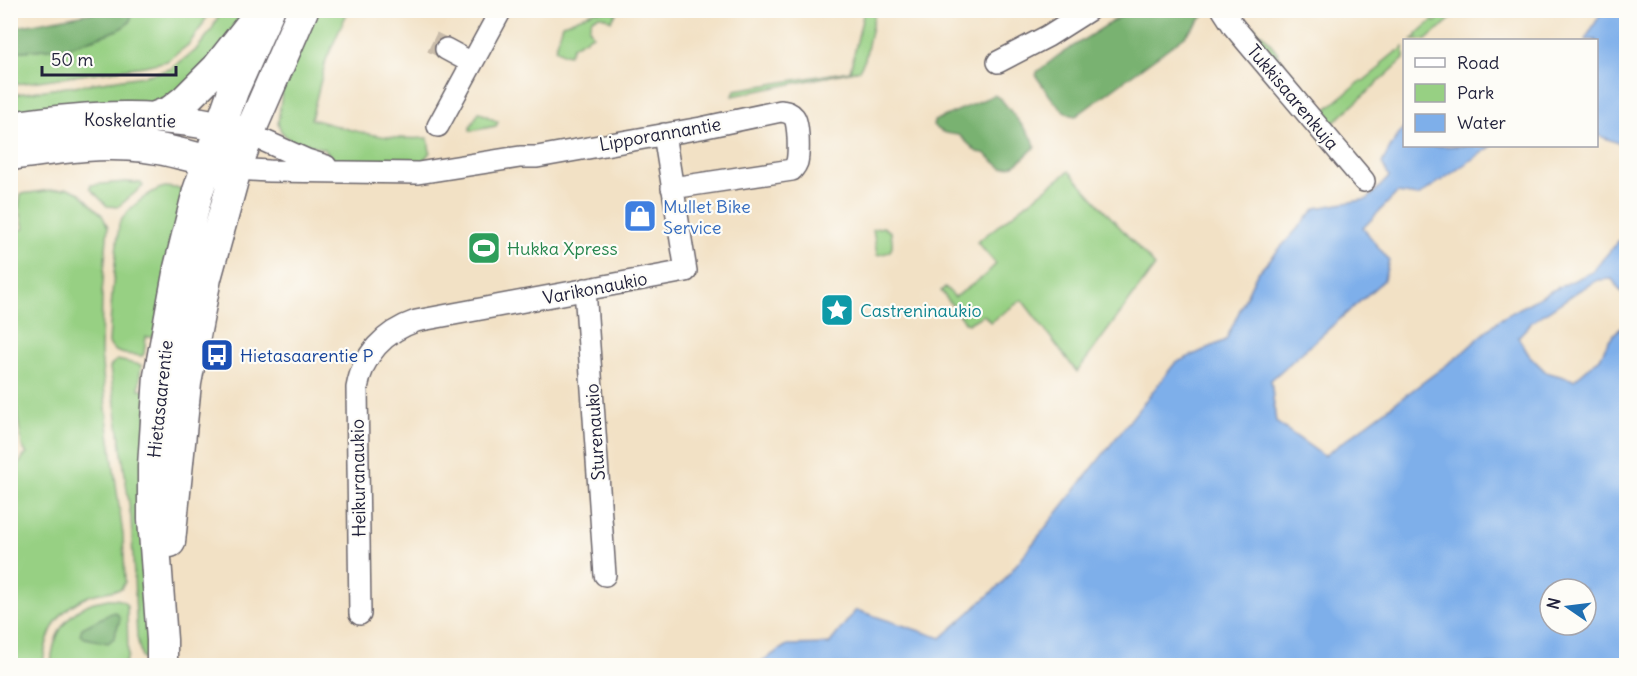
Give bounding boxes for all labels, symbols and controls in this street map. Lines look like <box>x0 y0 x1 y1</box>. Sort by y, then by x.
scale bar <box>42 39 176 77</box>
legend <box>1403 39 1598 147</box>
street label: Tukkisaarenkuja <box>1242 40 1344 154</box>
text: 50 m <box>51 48 93 71</box>
text: Road <box>1457 51 1500 74</box>
text: Park <box>1457 81 1494 104</box>
street label: Koskelantie <box>84 108 176 132</box>
text: Water <box>1457 111 1507 134</box>
street label: Lipporannantie <box>597 112 723 156</box>
place label: Mullet Bike Service <box>663 195 751 239</box>
shop icon: Mullet Bike Service <box>622 198 658 234</box>
sports icon: Hukka Xpress <box>466 230 502 266</box>
place label: Hukka Xpress <box>507 237 618 260</box>
street label: Varikonaukio <box>541 267 649 309</box>
place icon: Castreninaukio <box>819 292 855 328</box>
place label: Castreninaukio <box>860 299 982 322</box>
bus stop icon: Hietasaarentie P <box>199 337 235 373</box>
street label: Hietasaarentie <box>142 339 178 459</box>
place label: Hietasaarentie P <box>240 344 374 367</box>
street label: Sturenaukio <box>580 383 610 481</box>
street label: Heikuranaukio <box>345 419 371 537</box>
north arrow <box>1538 577 1598 637</box>
text: N <box>1542 596 1564 611</box>

